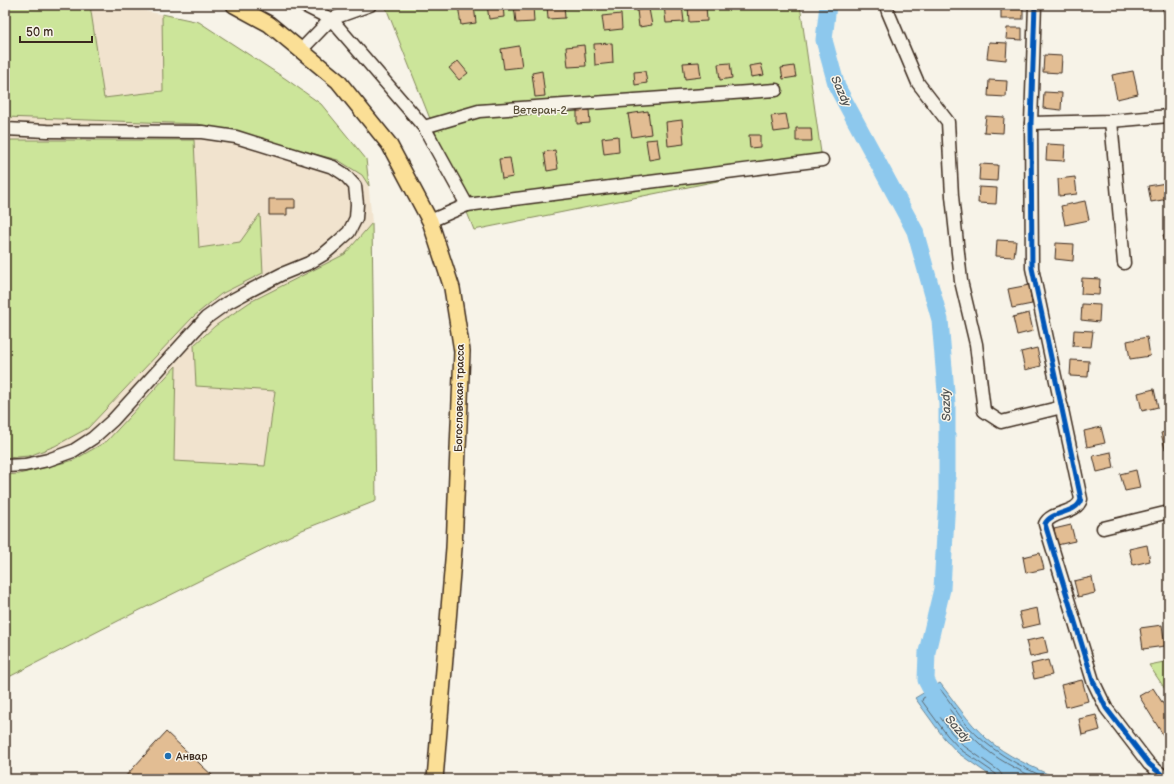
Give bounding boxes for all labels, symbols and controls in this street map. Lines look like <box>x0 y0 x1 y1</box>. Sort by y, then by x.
scale bar <box>20 18 92 44</box>
text: 50 m <box>26 25 53 40</box>
water label: Sazdy <box>827 73 854 110</box>
park label: Ветеран-2 <box>513 104 567 117</box>
street label: Богословская трасса <box>452 343 467 452</box>
water label: Sazdy <box>938 388 955 421</box>
water label: Sazdy <box>941 712 974 747</box>
place label: Анвар <box>175 750 208 763</box>
marker: Анвар <box>163 751 173 761</box>

